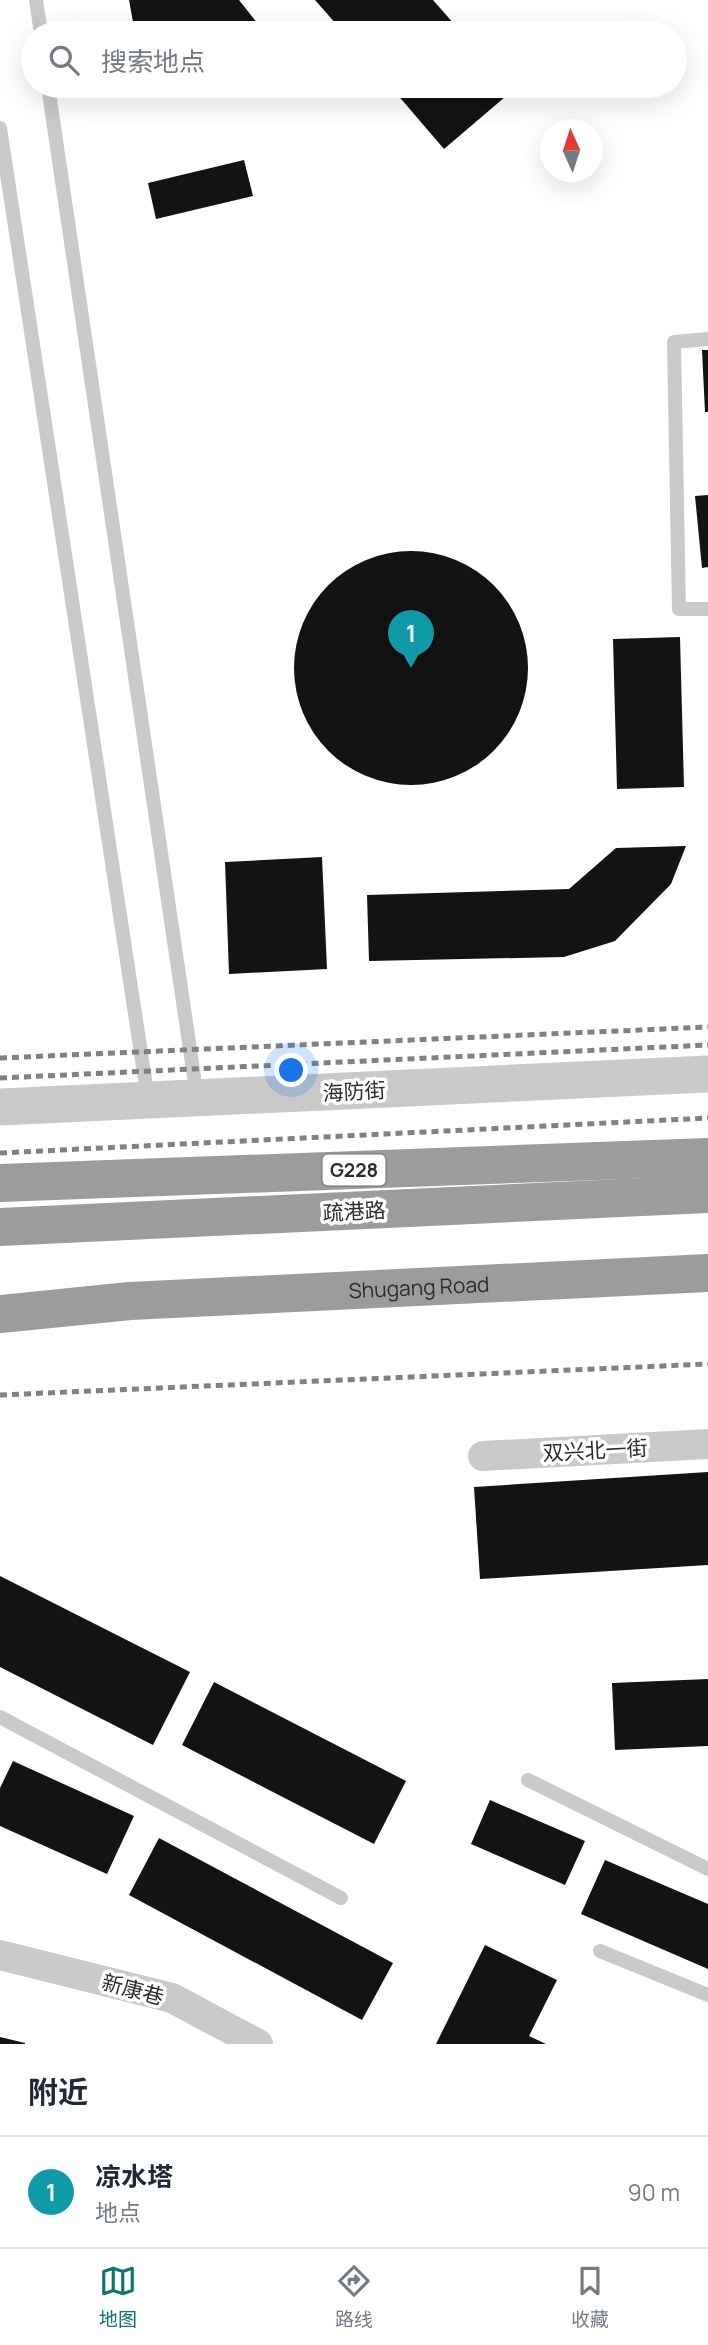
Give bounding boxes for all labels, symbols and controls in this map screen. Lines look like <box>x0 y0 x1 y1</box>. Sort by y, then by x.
search box <box>21 21 687 98</box>
icon: search <box>45 41 83 79</box>
text: 搜索地点 <box>101 43 205 79</box>
north arrow <box>540 119 603 182</box>
pin: 1 <box>388 610 434 668</box>
your location <box>274 1053 308 1087</box>
street label: 海防街 <box>322 1075 386 1107</box>
road number: G228 <box>322 1154 386 1186</box>
street label: 疏港路 <box>322 1195 386 1227</box>
street label: Shugang Road <box>348 1270 490 1304</box>
street label: 双兴北一街 <box>542 1433 648 1467</box>
street label: 新康巷 <box>99 1967 167 2011</box>
text: 附近 <box>28 2071 88 2112</box>
text: 凉水塔 <box>95 2158 173 2194</box>
text: 1 <box>46 2176 56 2208</box>
text: 90 m <box>628 2176 680 2208</box>
text: 地点 <box>95 2196 141 2228</box>
tab: 地图 <box>99 2262 137 2332</box>
tab: 路线 <box>335 2262 373 2332</box>
tab: 收藏 <box>571 2262 609 2332</box>

